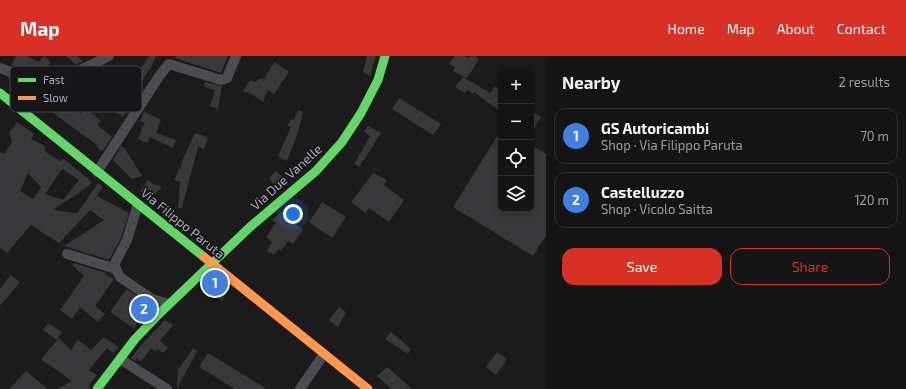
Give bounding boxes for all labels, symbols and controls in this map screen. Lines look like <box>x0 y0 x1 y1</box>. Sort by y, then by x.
text: Map <box>20 17 60 40</box>
text: Home <box>668 20 705 37</box>
text: Map <box>727 20 755 37</box>
text: About <box>777 20 815 37</box>
text: Contact <box>837 20 886 37</box>
legend <box>10 66 142 112</box>
map controls <box>498 68 534 212</box>
button: + <box>498 68 534 104</box>
text: Nearby <box>562 72 620 92</box>
text: Fast <box>43 73 65 86</box>
text: 2 results <box>838 74 890 90</box>
text: Slow <box>43 91 68 104</box>
button: − <box>498 104 534 140</box>
text: GS Autoricambi <box>601 119 709 137</box>
text: 1 <box>573 128 579 144</box>
text: 70 m <box>860 128 889 144</box>
text: Shop · Via Filippo Paruta <box>601 137 743 153</box>
button: locate <box>498 140 534 176</box>
street label: Via Due Vanelle <box>247 141 325 213</box>
button: layers <box>498 176 534 212</box>
text: Castelluzzo <box>601 183 684 201</box>
street label: Via Filippo Paruta <box>138 184 228 262</box>
text: 2 <box>572 192 580 208</box>
text: 120 m <box>854 192 889 208</box>
text: Shop · Vicolo Saitta <box>601 201 713 217</box>
your location <box>283 204 303 224</box>
button: Save <box>562 248 722 285</box>
button: Share <box>730 248 890 285</box>
pin: 1 <box>202 268 228 298</box>
pin: 2 <box>131 294 157 324</box>

